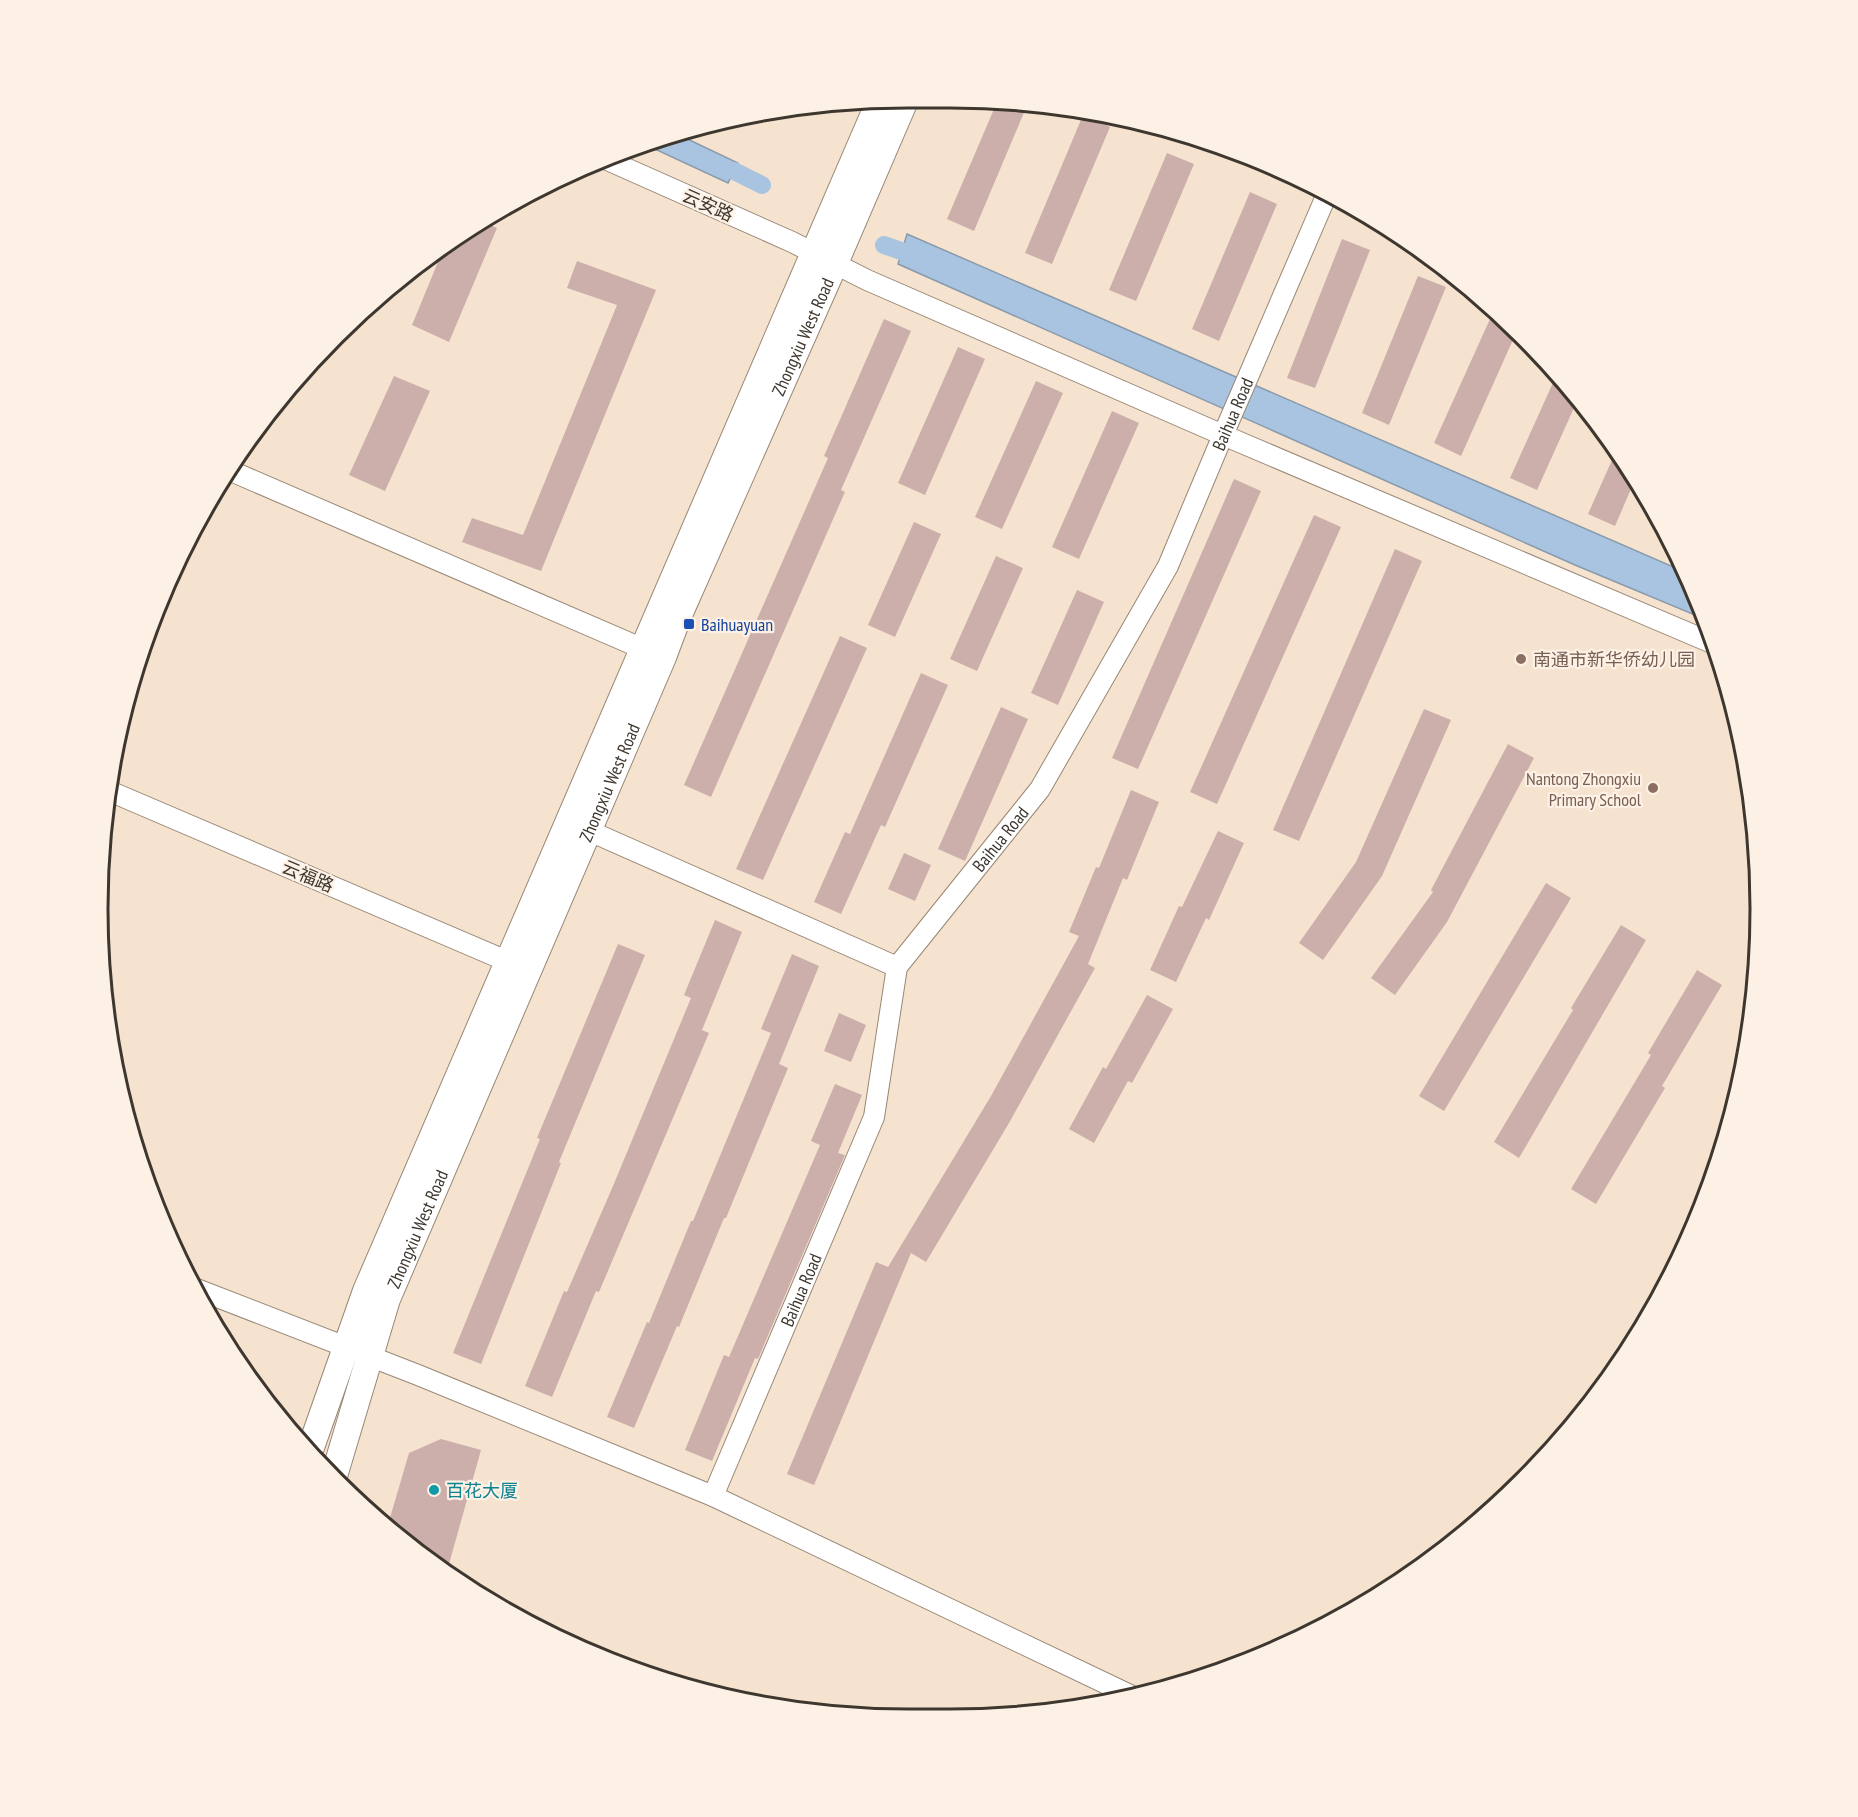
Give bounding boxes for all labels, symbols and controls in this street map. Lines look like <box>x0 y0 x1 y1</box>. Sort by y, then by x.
street label: 云安路 <box>679 184 737 226</box>
street label: Zhongxiu West Road <box>766 274 838 399</box>
street label: Baihua Road <box>1206 374 1258 454</box>
place label: Baihuayuan <box>701 613 773 636</box>
marker: Baihuayuan <box>682 617 696 631</box>
place label: 南通市新华侨幼儿园 <box>1533 648 1695 671</box>
marker: 南通市新华侨幼儿园 <box>1514 652 1528 666</box>
street label: Zhongxiu West Road <box>574 720 645 845</box>
place label: Nantong Zhongxiu Primary School <box>1526 767 1642 811</box>
marker: Nantong Zhongxiu Primary School <box>1646 781 1660 795</box>
street label: Baihua Road <box>967 802 1033 876</box>
street label: 云福路 <box>279 855 337 897</box>
street label: Zhongxiu West Road <box>382 1166 453 1292</box>
street label: Baihua Road <box>775 1250 826 1330</box>
place label: 百花大厦 <box>446 1479 518 1502</box>
marker: 百花大厦 <box>427 1483 441 1497</box>

